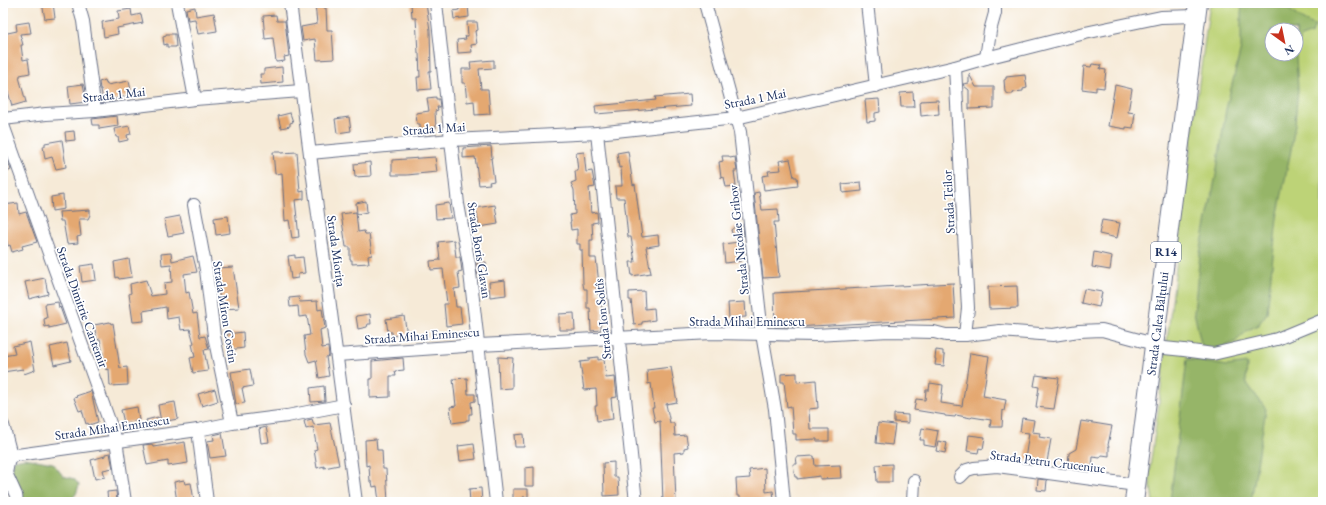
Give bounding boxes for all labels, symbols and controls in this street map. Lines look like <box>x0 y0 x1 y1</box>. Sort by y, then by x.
north arrow <box>1264 22 1304 62</box>
text: N <box>1282 42 1297 59</box>
street label: Strada 1 Mai <box>82 83 146 106</box>
street label: Strada 1 Mai <box>723 84 787 113</box>
street label: Strada 1 Mai <box>402 118 466 139</box>
street label: Strada Teilor <box>938 169 959 234</box>
street label: Strada Nicolae Gribov <box>724 184 753 296</box>
street label: Strada Boris Glavan <box>463 201 496 300</box>
street label: Strada Miorița <box>323 214 350 289</box>
road number: R14 <box>1151 242 1181 262</box>
street label: Strada Dimitrie Cantemir <box>53 244 113 371</box>
street label: Strada Miron Costin <box>209 260 242 364</box>
street label: Strada Calea Bălțului <box>1142 271 1172 376</box>
street label: Strada Ion Soltîs <box>590 278 615 360</box>
street label: Strada Mihai Eminescu <box>689 313 805 330</box>
street label: Strada Mihai Eminescu <box>364 323 480 348</box>
street label: Strada Mihai Eminescu <box>54 411 171 444</box>
street label: Strada Petru Cruceniuc <box>989 446 1107 477</box>

